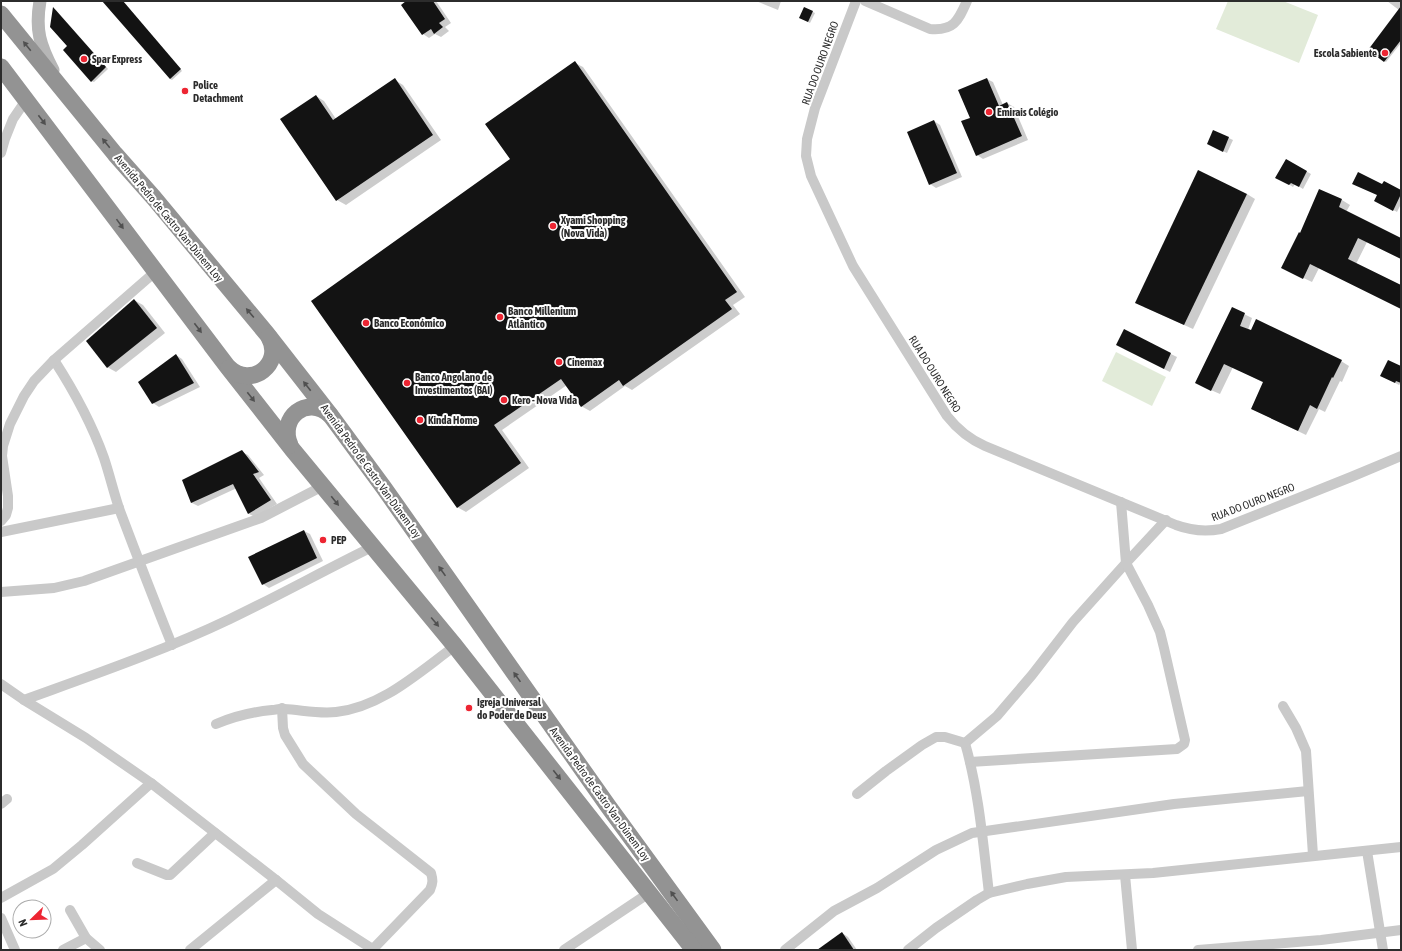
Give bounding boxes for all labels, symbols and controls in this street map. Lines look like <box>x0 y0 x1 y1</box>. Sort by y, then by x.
street label: RUA DO OURO NEGRO <box>799 20 841 106</box>
one-way arrow <box>23 40 31 51</box>
place label: Escola Sabiente <box>1314 47 1377 59</box>
marker: Escola Sabiente <box>1380 48 1390 58</box>
place label: Spar Express <box>92 53 142 65</box>
marker: Spar Express <box>79 54 89 64</box>
place label: Police Detachment <box>193 79 244 104</box>
marker: Police Detachment <box>180 86 190 96</box>
place label: Emirais Colégio <box>997 106 1059 118</box>
marker: Emirais Colégio <box>984 107 994 117</box>
one-way arrow <box>37 114 46 125</box>
one-way arrow <box>102 137 110 148</box>
street label: Avenida Pedro de Castro Van-Dúnem Loy <box>112 152 226 284</box>
place label: Xyami Shopping (Nova Vida) <box>560 214 626 239</box>
one-way arrow <box>116 218 124 229</box>
marker: Xyami Shopping (Nova Vida) <box>548 221 558 231</box>
place label: Banco Millenium Atlântico <box>507 305 576 330</box>
one-way arrow <box>245 308 254 319</box>
marker: Banco Millenium Atlântico <box>495 312 505 322</box>
place label: Banco Económico <box>374 317 445 329</box>
marker: Banco Económico <box>361 318 371 328</box>
one-way arrow <box>193 322 202 333</box>
street label: RUA DO OURO NEGRO <box>907 333 963 415</box>
place label: Cinemax <box>567 356 603 368</box>
marker: Cinemax <box>554 357 564 367</box>
place label: Banco Angolano de Investimentos (BAI) <box>415 371 493 396</box>
marker: Banco Angolano de Investimentos (BAI) <box>402 378 412 388</box>
one-way arrow <box>303 380 311 391</box>
one-way arrow <box>247 391 256 402</box>
place label: Kero - Nova Vida <box>512 394 577 406</box>
marker: Kero - Nova Vida <box>499 395 509 405</box>
street label: Avenida Pedro de Castro Van-Dúnem Loy <box>319 402 424 540</box>
place label: Kinda Home <box>428 414 478 426</box>
marker: Kinda Home <box>415 415 425 425</box>
street label: RUA DO OURO NEGRO <box>1210 481 1296 523</box>
one-way arrow <box>330 495 339 506</box>
place label: PEP <box>331 534 347 546</box>
marker: PEP <box>318 535 328 545</box>
one-way arrow <box>438 565 446 576</box>
one-way arrow <box>431 617 440 628</box>
one-way arrow <box>513 672 521 682</box>
place label: Igreja Universal do Poder de Deus <box>477 696 546 721</box>
marker: Igreja Universal do Poder de Deus <box>464 703 474 713</box>
street label: Avenida Pedro de Castro Van-Dúnem Loy <box>548 725 653 863</box>
one-way arrow <box>553 769 562 780</box>
one-way arrow <box>669 891 678 902</box>
north arrow <box>12 899 52 939</box>
text: N <box>16 918 30 928</box>

